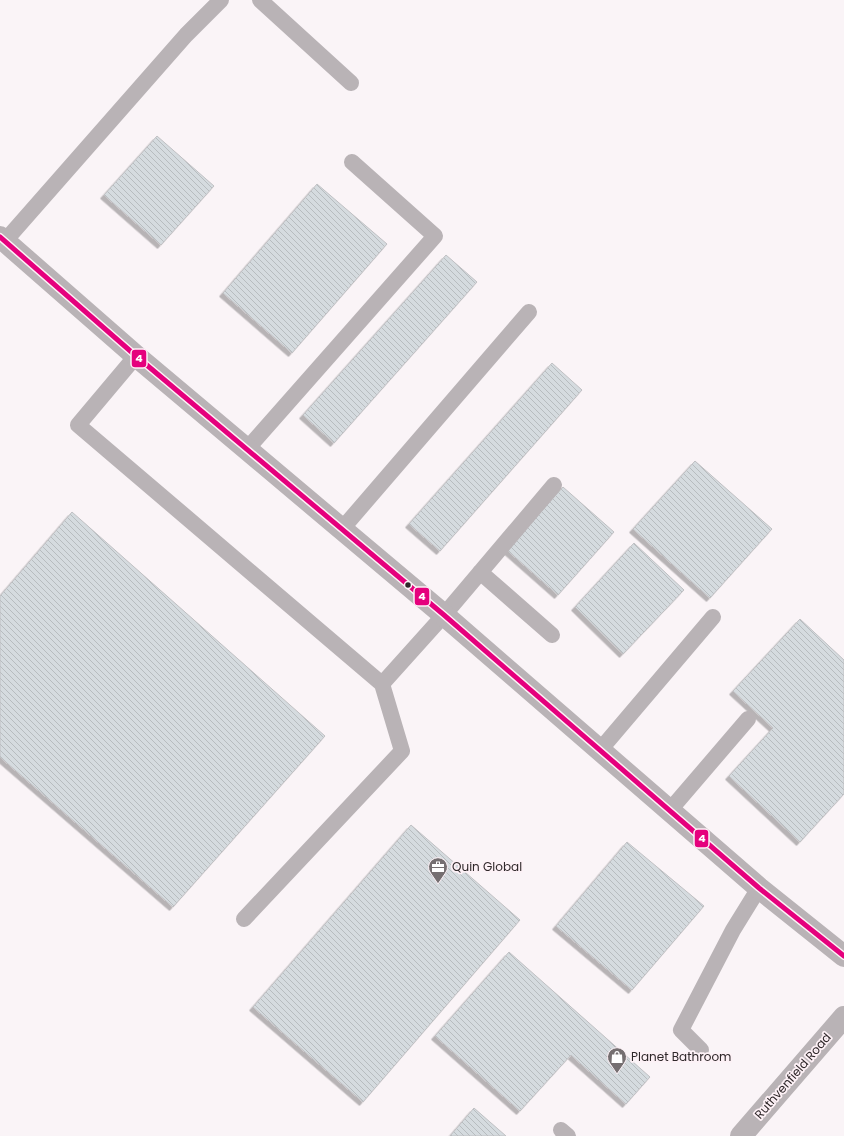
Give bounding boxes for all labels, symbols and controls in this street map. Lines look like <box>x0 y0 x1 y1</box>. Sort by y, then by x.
line badge: 4 <box>131 349 147 368</box>
text: 4 <box>135 350 143 366</box>
unlabelled marker <box>403 580 413 590</box>
line badge: 4 <box>414 587 430 606</box>
text: 4 <box>418 588 426 604</box>
line badge: 4 <box>694 829 709 848</box>
text: 4 <box>698 830 706 846</box>
office icon: Quin Global <box>427 856 449 884</box>
place label: Quin Global <box>452 858 522 875</box>
street label: Ruthvenfield Road <box>751 1029 835 1122</box>
shop icon: Planet Bathroom <box>606 1046 628 1074</box>
place label: Planet Bathroom <box>631 1048 731 1065</box>

